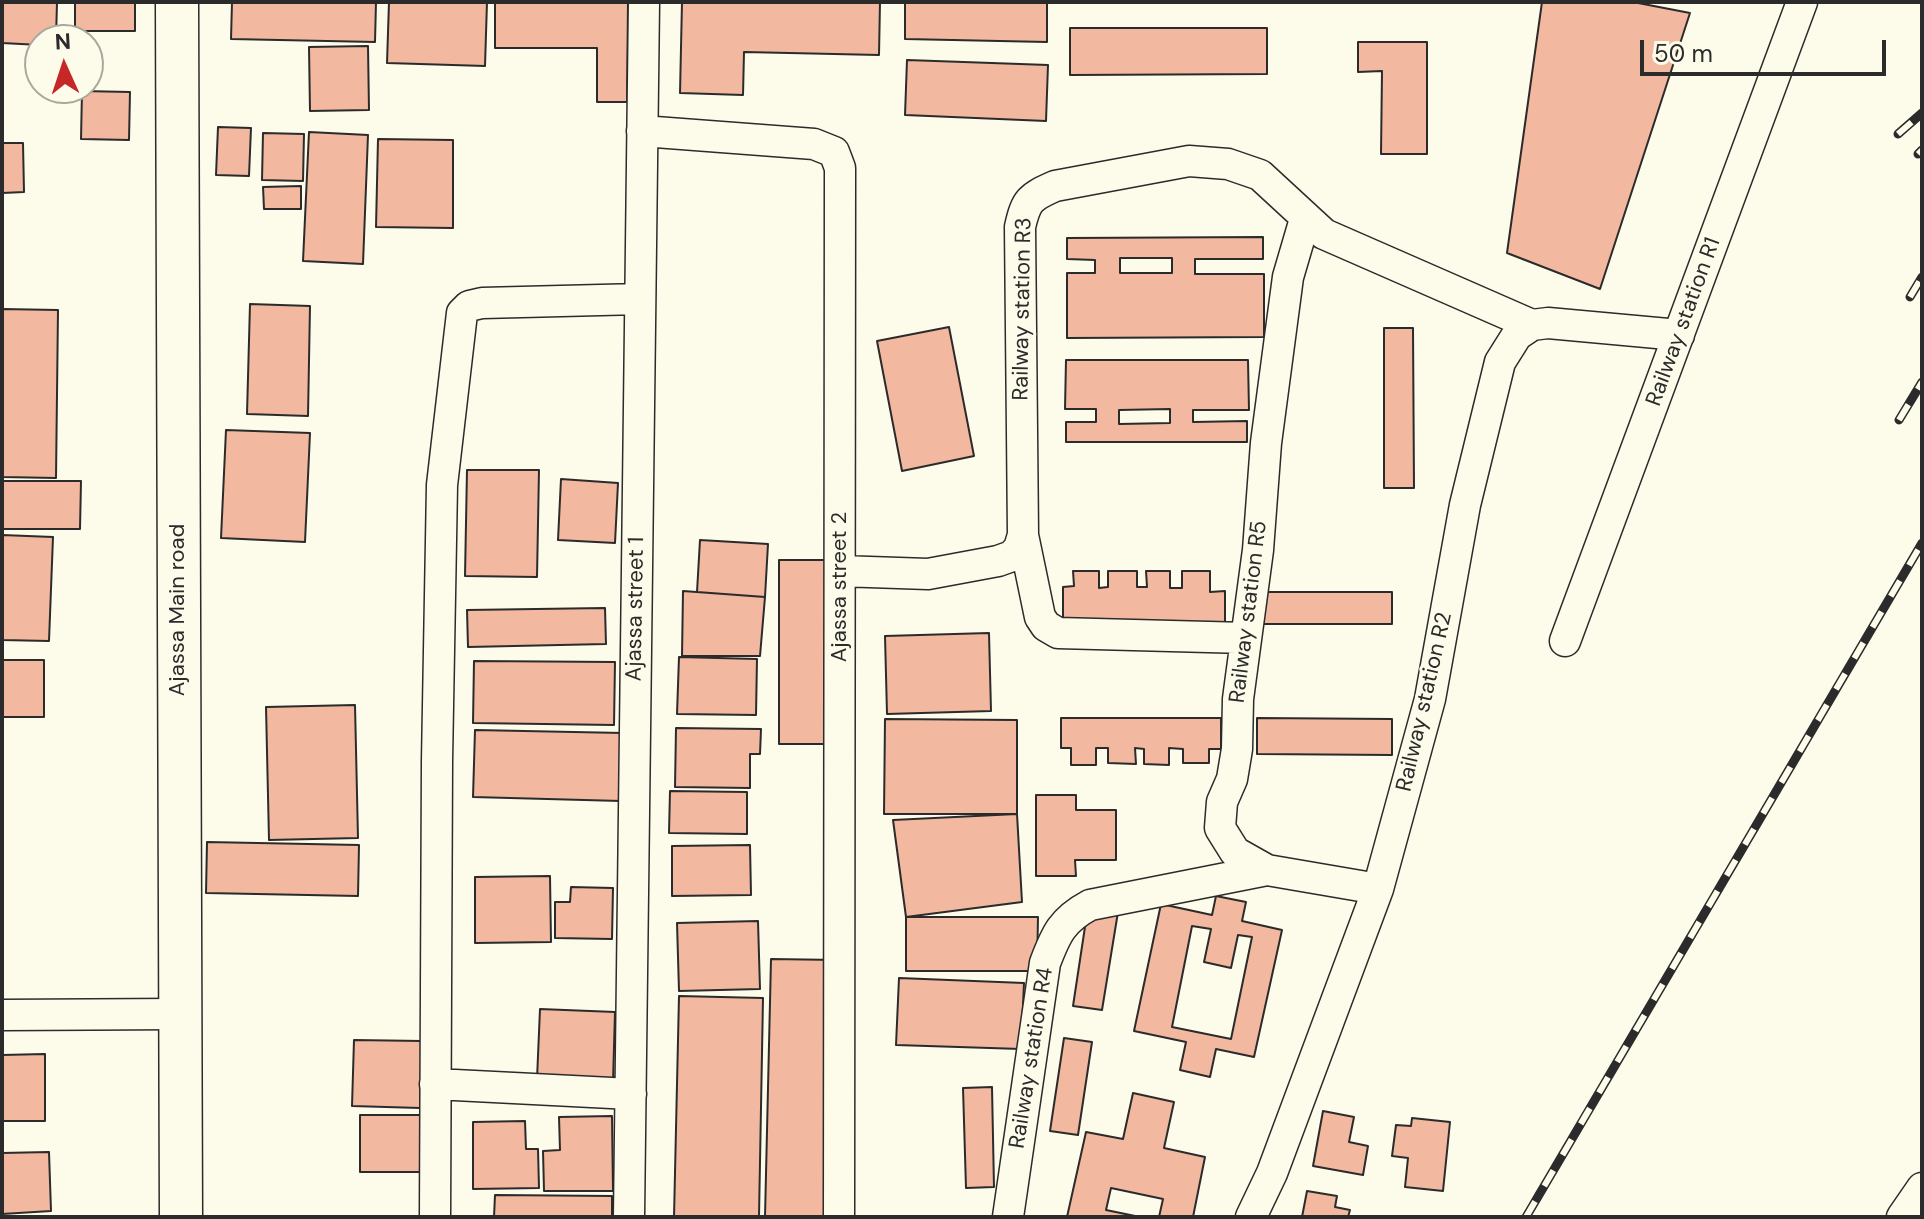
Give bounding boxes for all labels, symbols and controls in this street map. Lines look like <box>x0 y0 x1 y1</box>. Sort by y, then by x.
north arrow <box>24 24 104 104</box>
scale bar <box>1644 24 1890 74</box>
text: N <box>54 27 72 56</box>
text: 50 m <box>1654 38 1713 69</box>
street label: Railway station R3 <box>1008 217 1038 401</box>
street label: Railway station R1 <box>1641 234 1727 410</box>
street label: Ajassa street 2 <box>827 512 853 662</box>
street label: Railway station R5 <box>1225 519 1273 705</box>
street label: Ajassa Main road <box>165 524 191 696</box>
street label: Ajassa street 1 <box>622 536 650 682</box>
street label: Railway station R2 <box>1392 610 1458 794</box>
street label: Railway station R4 <box>1005 966 1059 1150</box>

